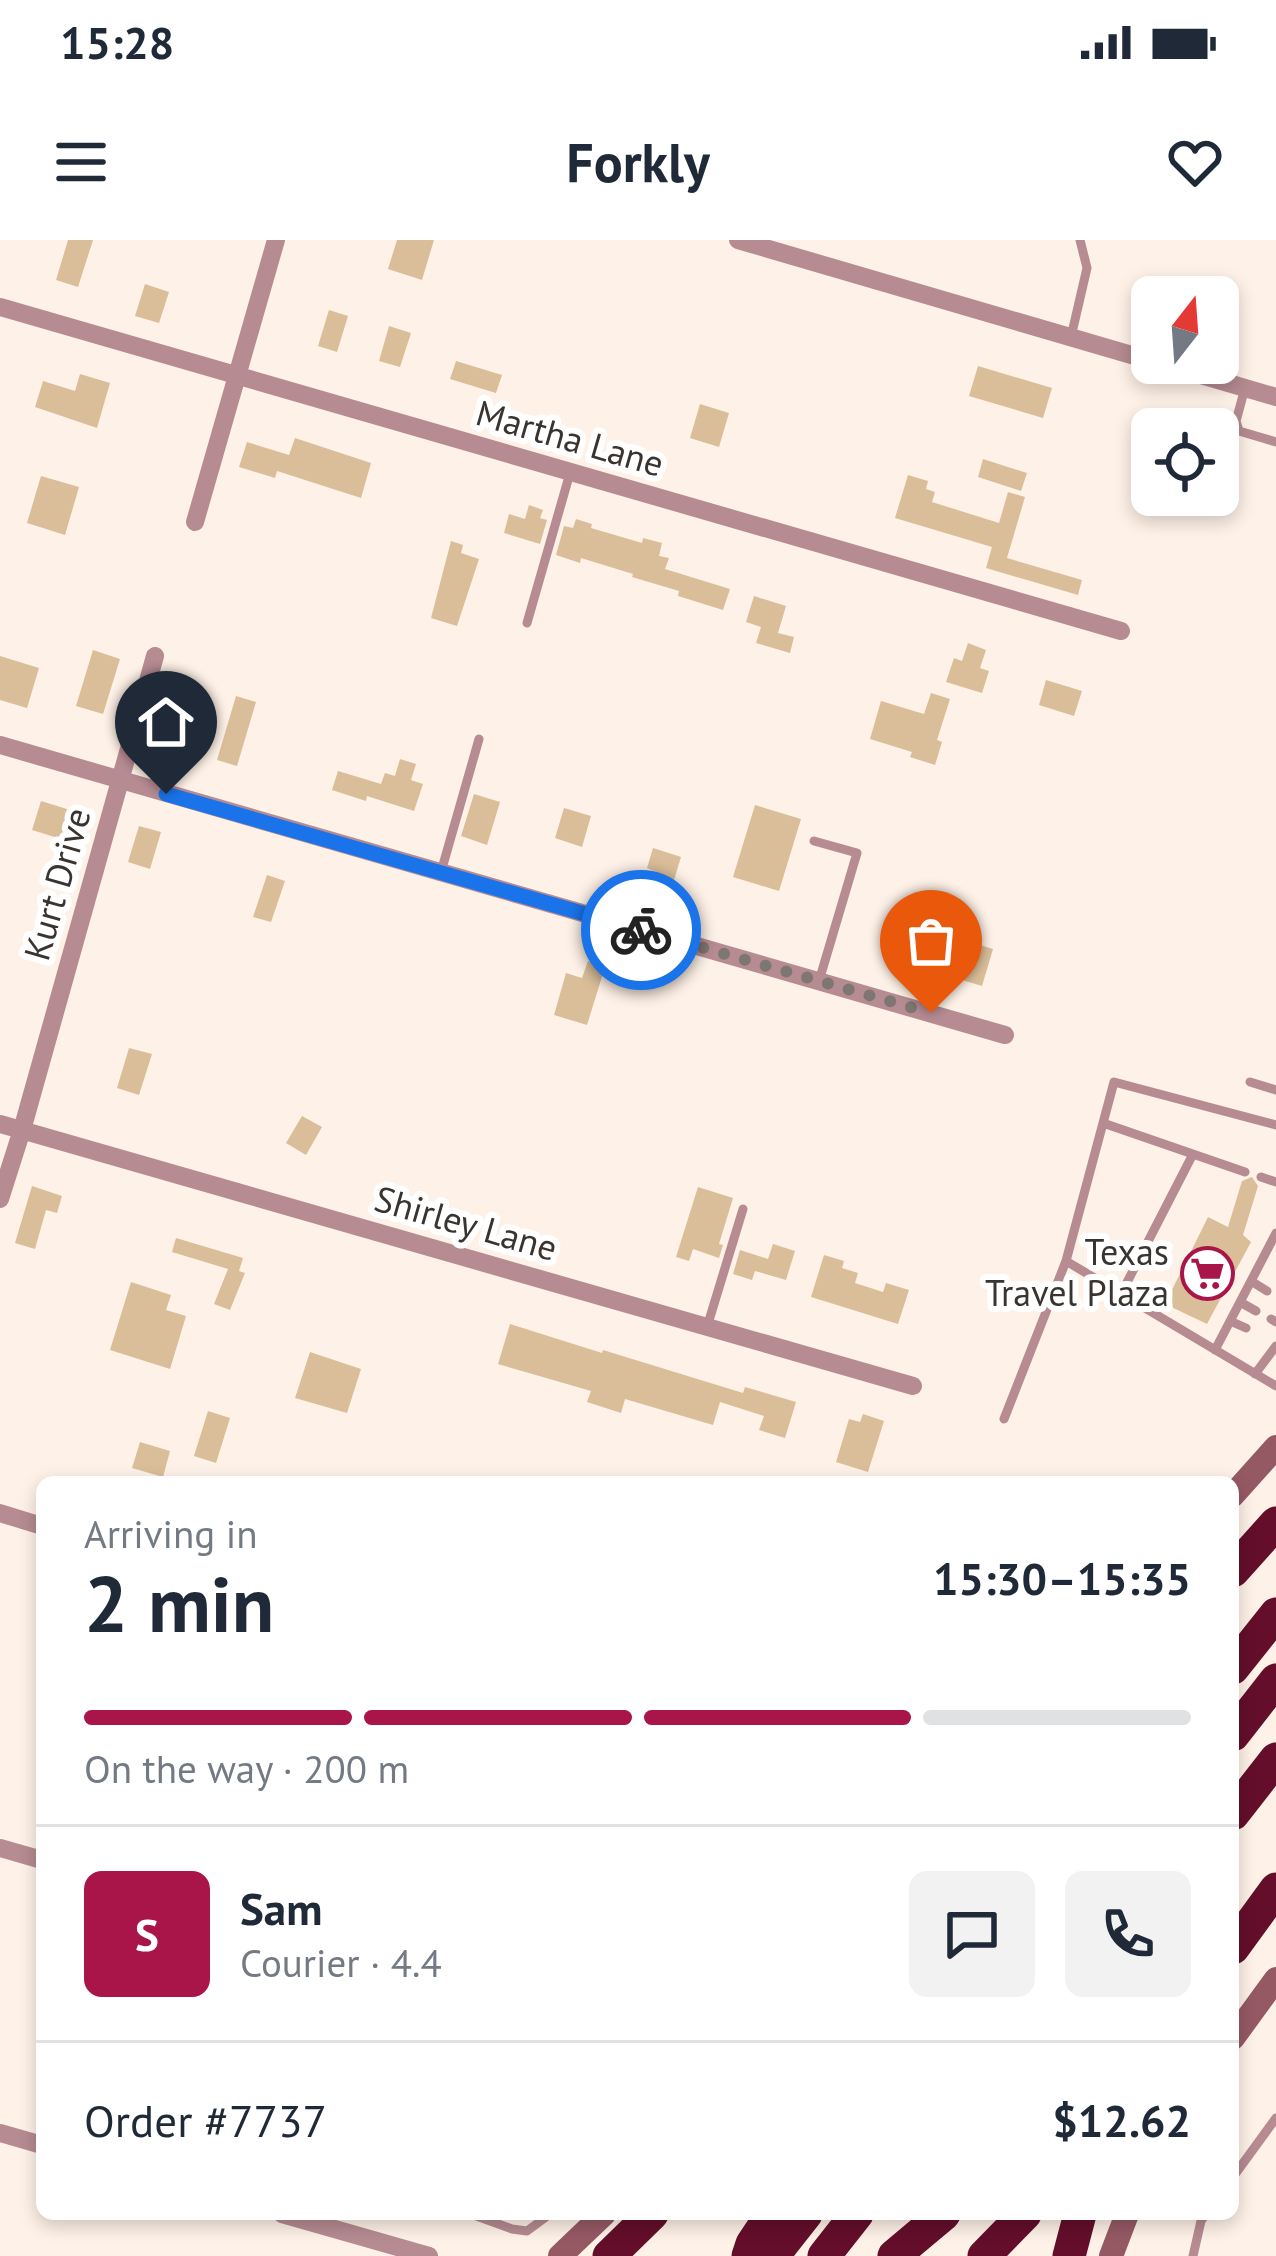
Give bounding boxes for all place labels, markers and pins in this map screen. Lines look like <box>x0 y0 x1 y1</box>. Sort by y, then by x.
pin <box>115 671 217 794</box>
pin <box>880 890 982 1013</box>
place label: Texas Travel Plaza <box>985 1228 1169 1316</box>
supermarket icon: Texas Travel Plaza <box>1180 1245 1236 1301</box>

